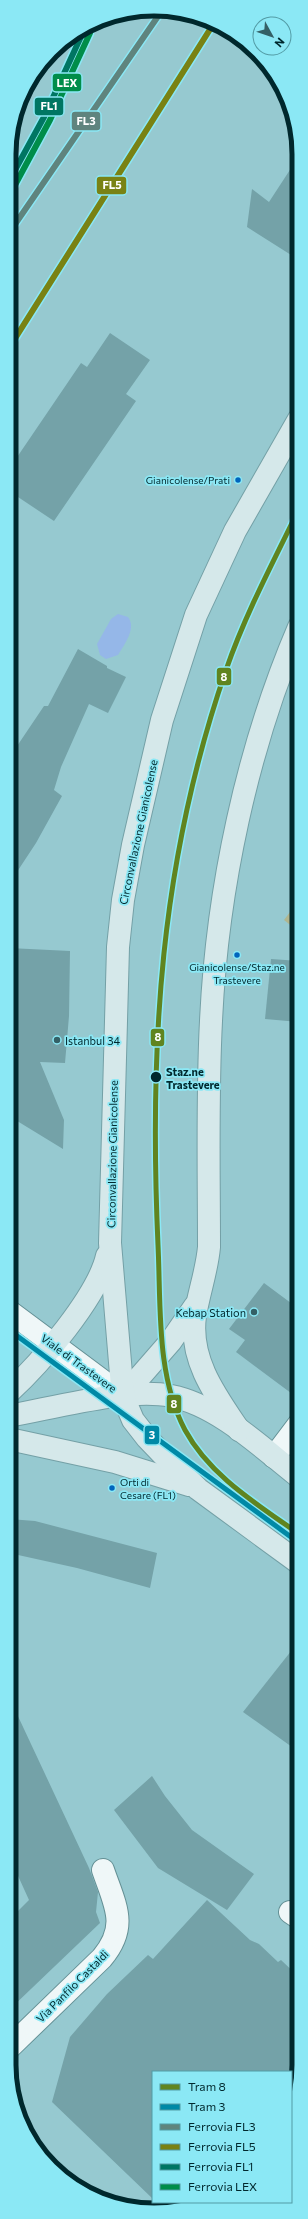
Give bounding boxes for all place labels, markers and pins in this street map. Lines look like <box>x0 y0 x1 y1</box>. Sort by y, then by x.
place label: Gianicolense/Prati <box>146 474 230 486</box>
marker: Gianicolense/Prati <box>233 475 243 485</box>
marker: Gianicolense/Staz.ne Trastevere <box>232 950 242 960</box>
place label: Gianicolense/Staz.ne Trastevere <box>189 961 285 986</box>
place label: Istanbul 34 <box>65 1034 120 1047</box>
marker: Istanbul 34 <box>52 1035 62 1045</box>
place label: Staz.ne Trastevere <box>166 1065 220 1091</box>
marker: Staz.ne Trastevere <box>149 1070 163 1084</box>
place label: Kebap Station <box>176 1306 246 1319</box>
marker: Kebap Station <box>249 1307 259 1317</box>
place label: Orti di Cesare (FL1) <box>120 1476 176 1501</box>
marker: Orti di Cesare (FL1) <box>107 1483 117 1493</box>

